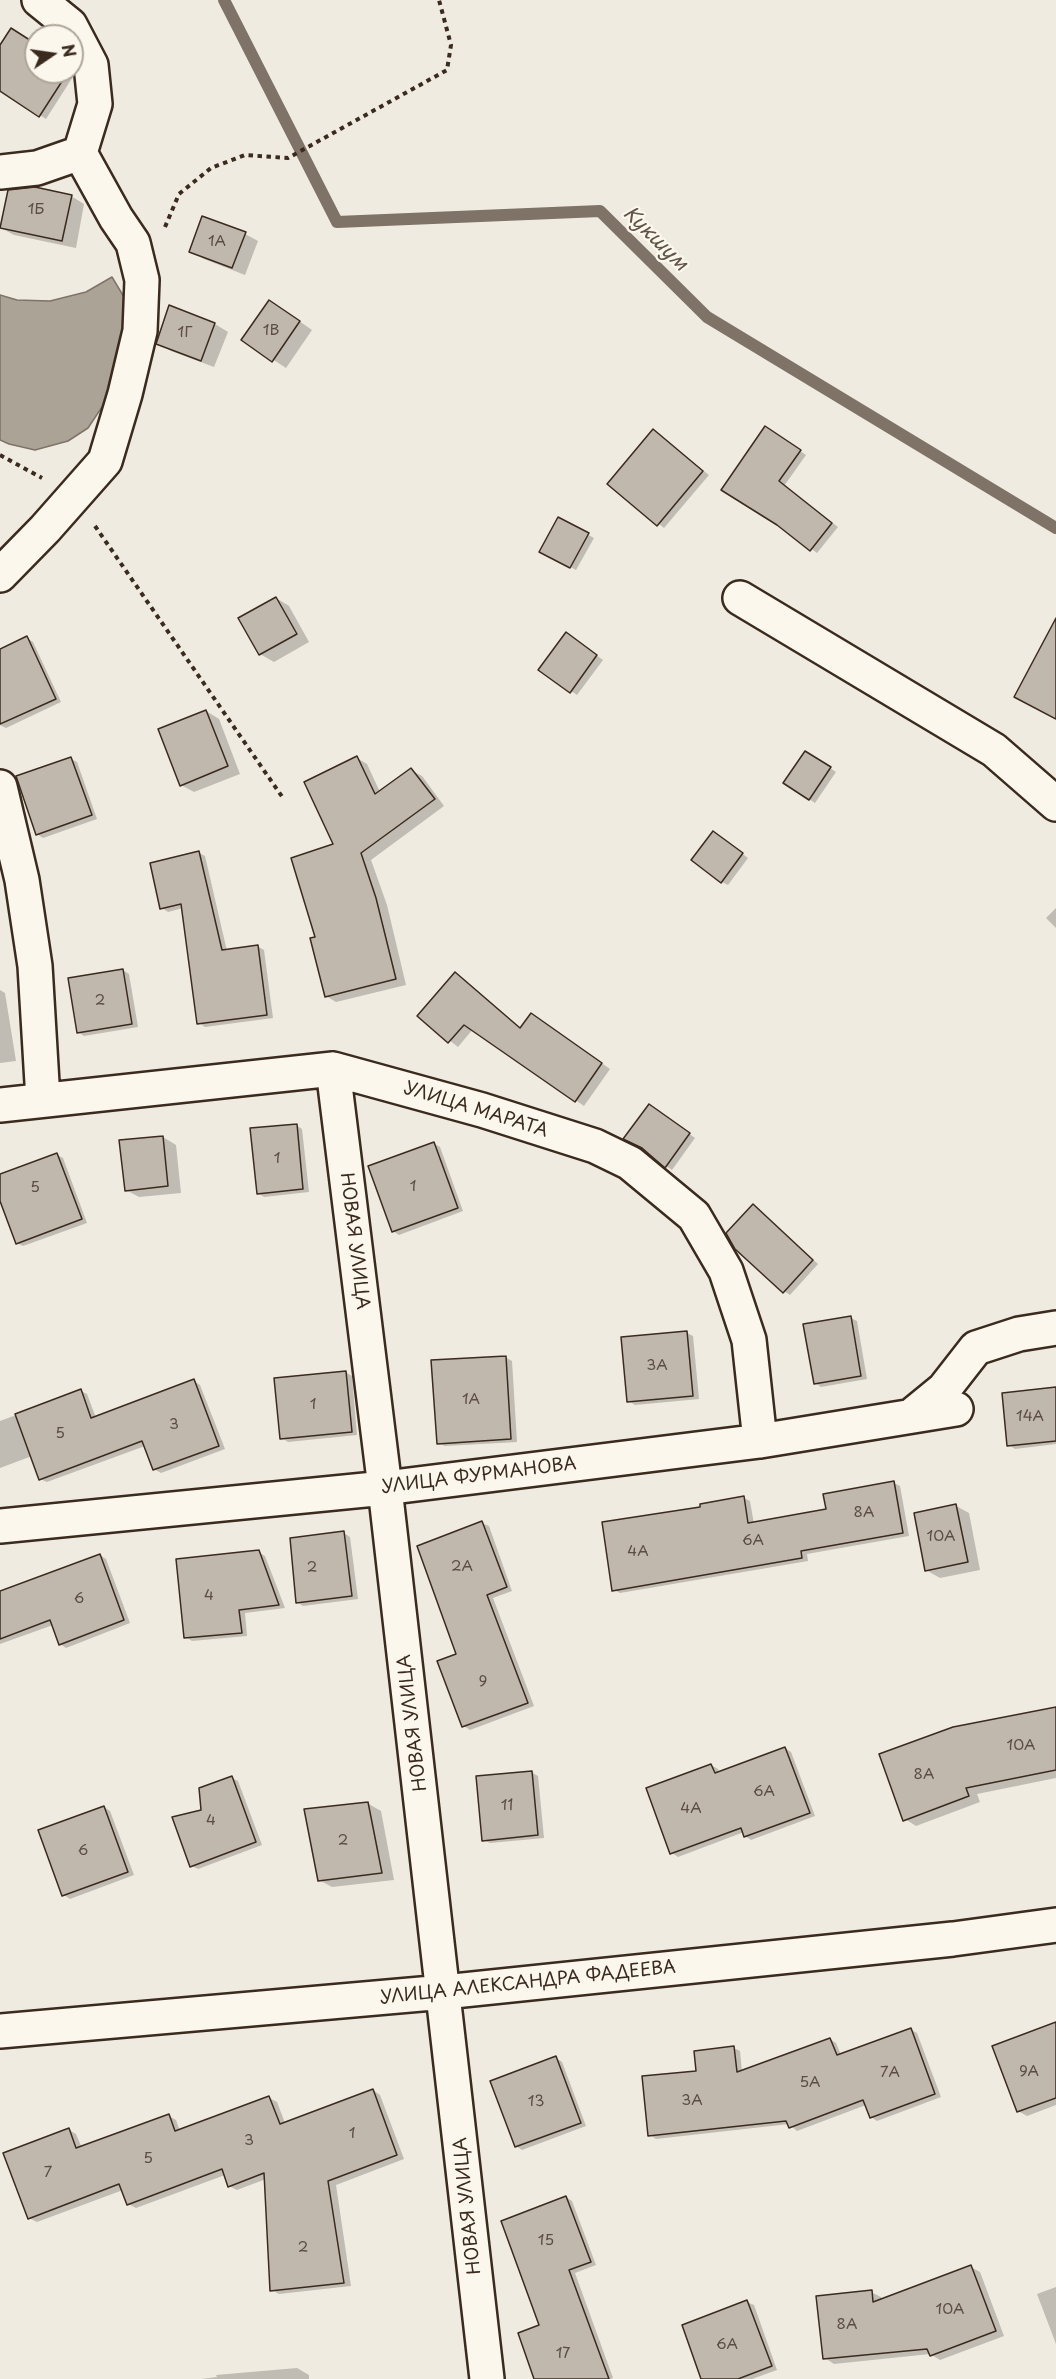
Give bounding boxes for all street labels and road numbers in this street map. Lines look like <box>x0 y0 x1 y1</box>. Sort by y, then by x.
street label: УЛИЦА МАРАТА <box>401 1078 551 1142</box>
street label: НОВАЯ УЛИЦА <box>335 1171 373 1311</box>
street label: УЛИЦА ФУРМАНОВА <box>380 1453 578 1499</box>
street label: НОВАЯ УЛИЦА <box>394 1653 432 1793</box>
street label: УЛИЦА АЛЕКСАНДРА ФАДЕЕВА <box>379 1957 677 2009</box>
street label: НОВАЯ УЛИЦА <box>450 2136 486 2276</box>

